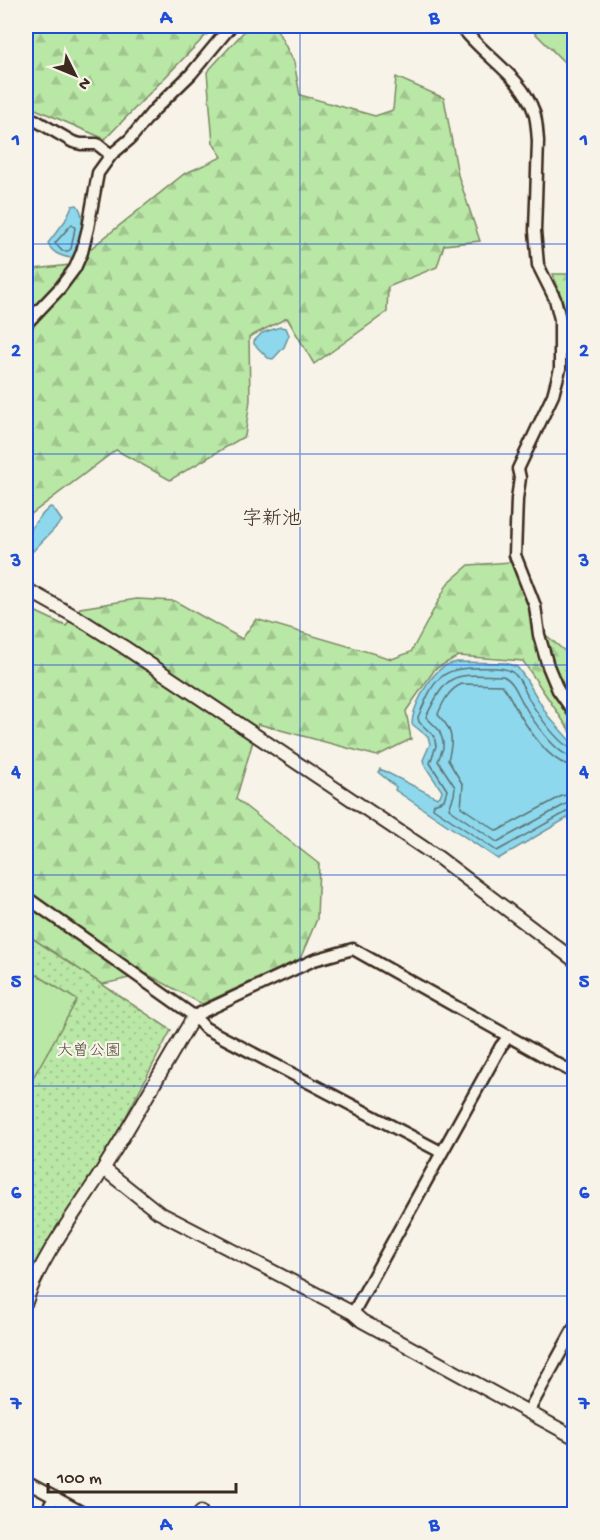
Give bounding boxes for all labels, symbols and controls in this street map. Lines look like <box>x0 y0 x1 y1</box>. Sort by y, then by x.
text: A <box>159 8 174 31</box>
text: B <box>428 8 440 31</box>
north arrow <box>45 45 105 105</box>
text: N <box>73 73 94 94</box>
text: 1 <box>11 130 20 153</box>
text: 1 <box>579 130 588 153</box>
text: 2 <box>11 341 21 364</box>
text: 2 <box>579 341 589 364</box>
district label: 字新池 <box>242 508 302 532</box>
text: 3 <box>10 551 21 574</box>
text: 3 <box>578 551 589 574</box>
text: 4 <box>10 762 21 785</box>
text: 4 <box>578 762 589 785</box>
text: 5 <box>11 972 22 995</box>
text: 5 <box>579 972 590 995</box>
park label: 大曽公園 <box>57 1041 121 1062</box>
text: 6 <box>11 1183 22 1206</box>
text: 6 <box>579 1183 590 1206</box>
text: 7 <box>10 1394 23 1417</box>
text: 7 <box>578 1394 591 1417</box>
scale bar <box>48 1456 236 1494</box>
text: 100 m <box>56 1469 102 1490</box>
text: A <box>159 1515 174 1538</box>
text: B <box>428 1515 440 1538</box>

